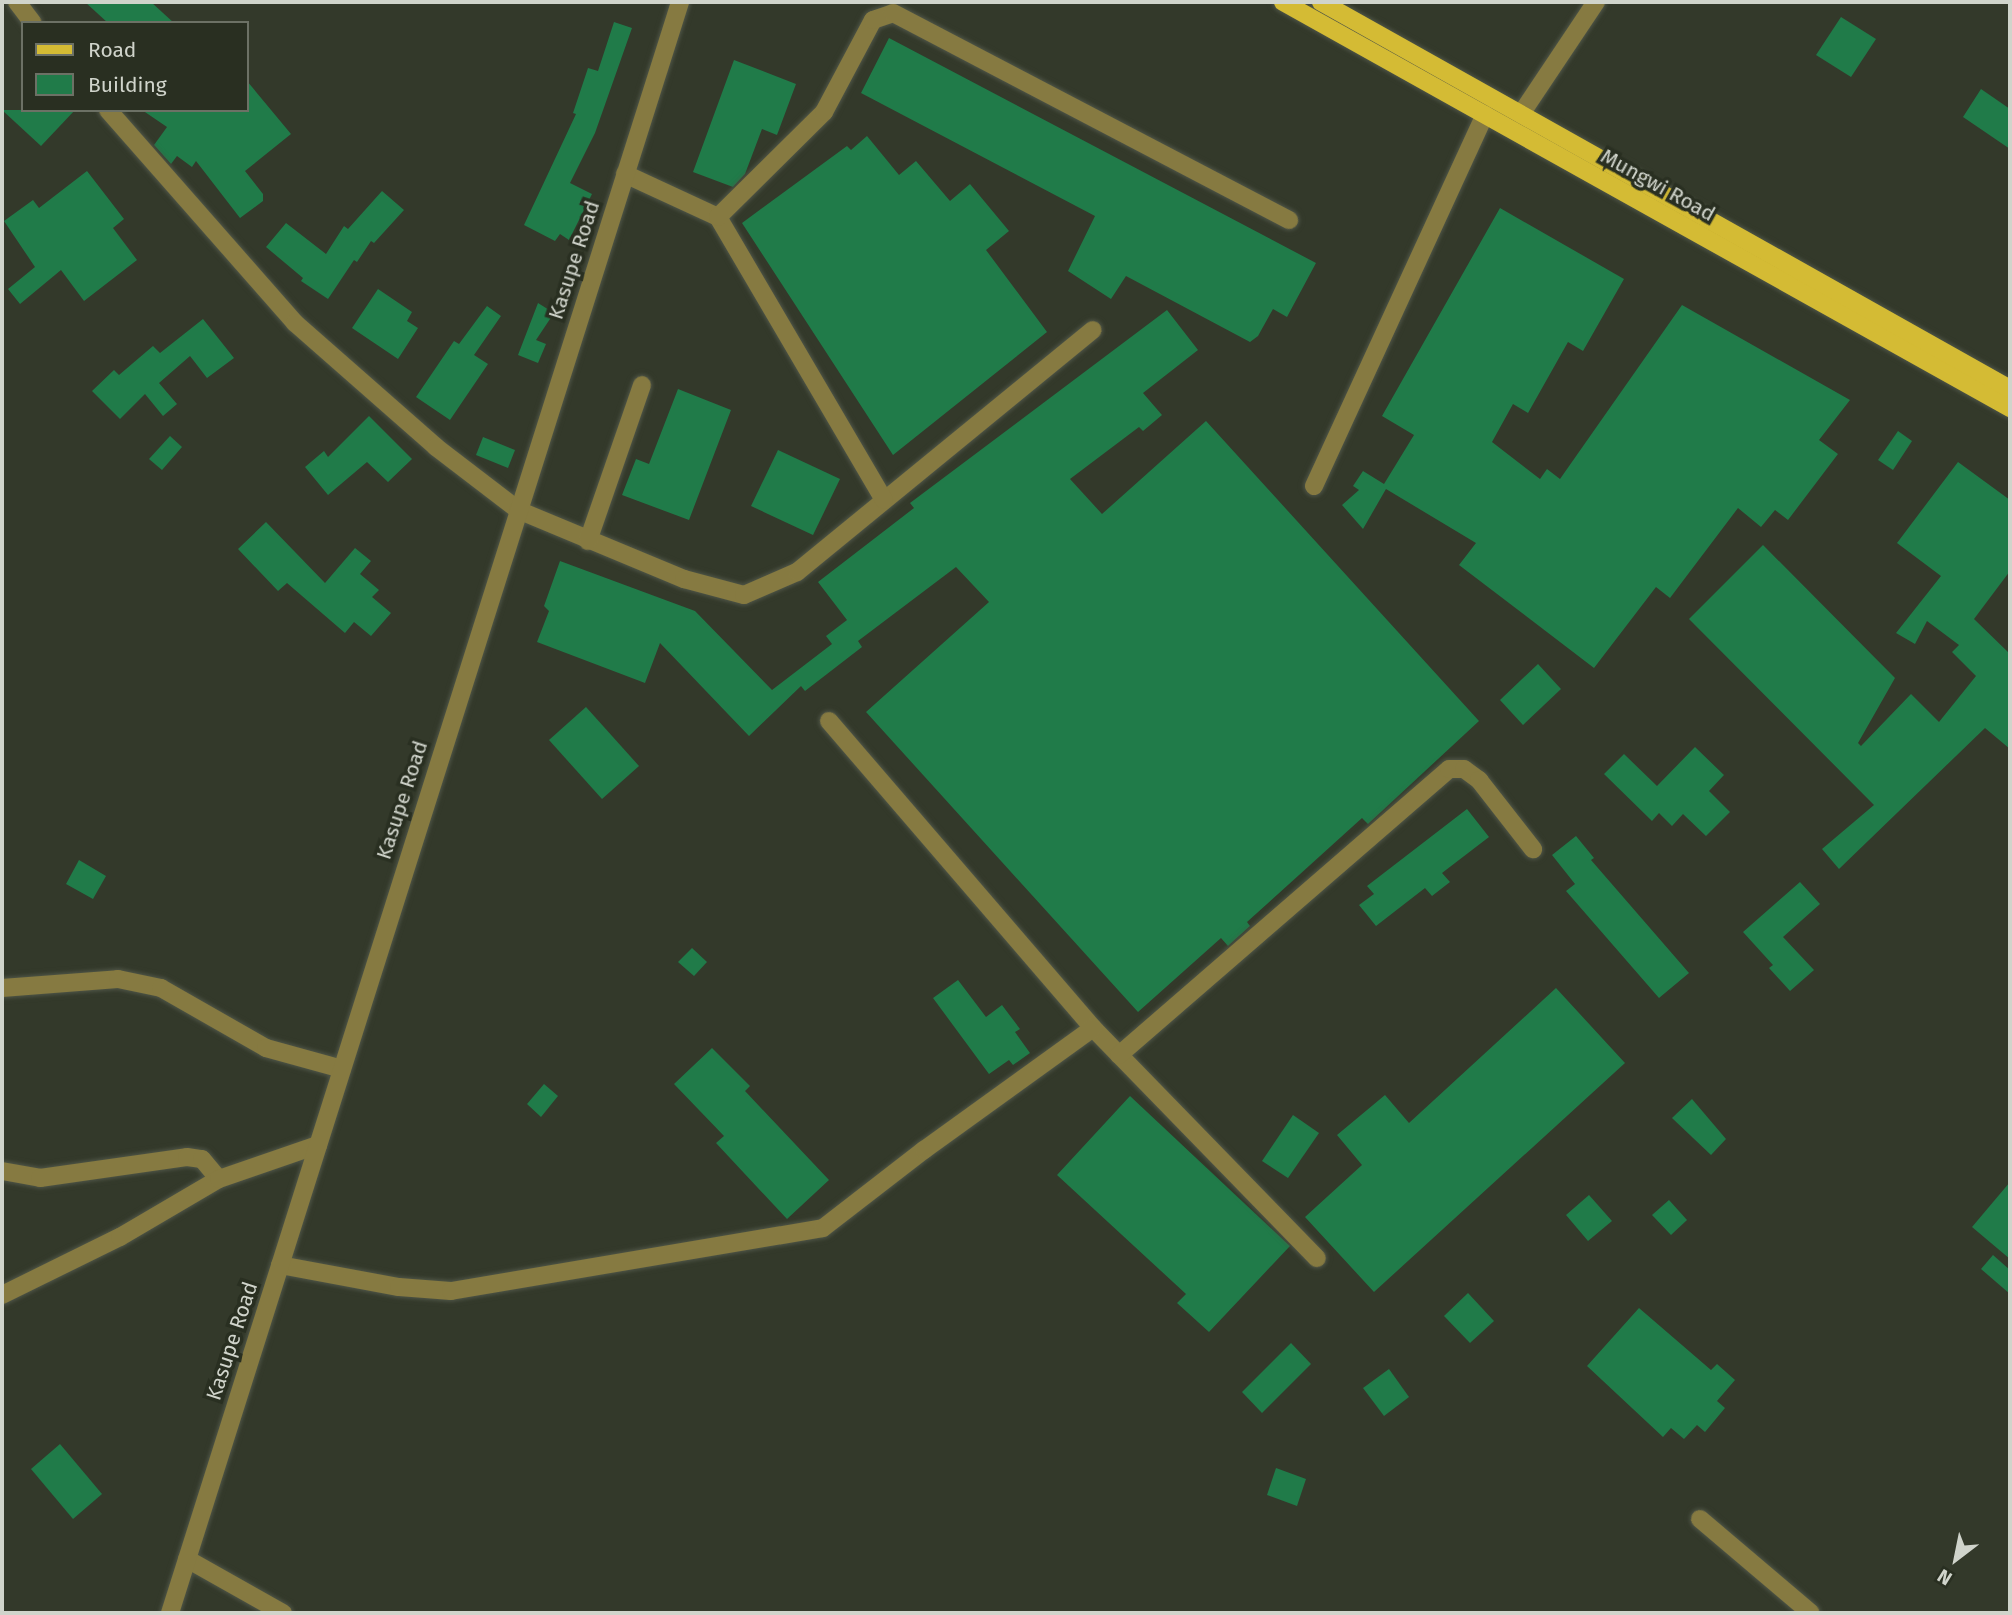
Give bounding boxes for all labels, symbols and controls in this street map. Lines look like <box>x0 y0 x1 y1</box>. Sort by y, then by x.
legend <box>21 21 248 112</box>
text: Road <box>88 37 136 63</box>
text: Building <box>88 72 167 98</box>
street label: Mungwi Road <box>1596 143 1720 227</box>
street label: Kasupe Road <box>543 197 605 323</box>
street label: Kasupe Road <box>371 737 433 863</box>
street label: Kasupe Road <box>201 1278 263 1404</box>
north arrow <box>1921 1524 1991 1594</box>
text: N <box>1933 1564 1956 1590</box>

